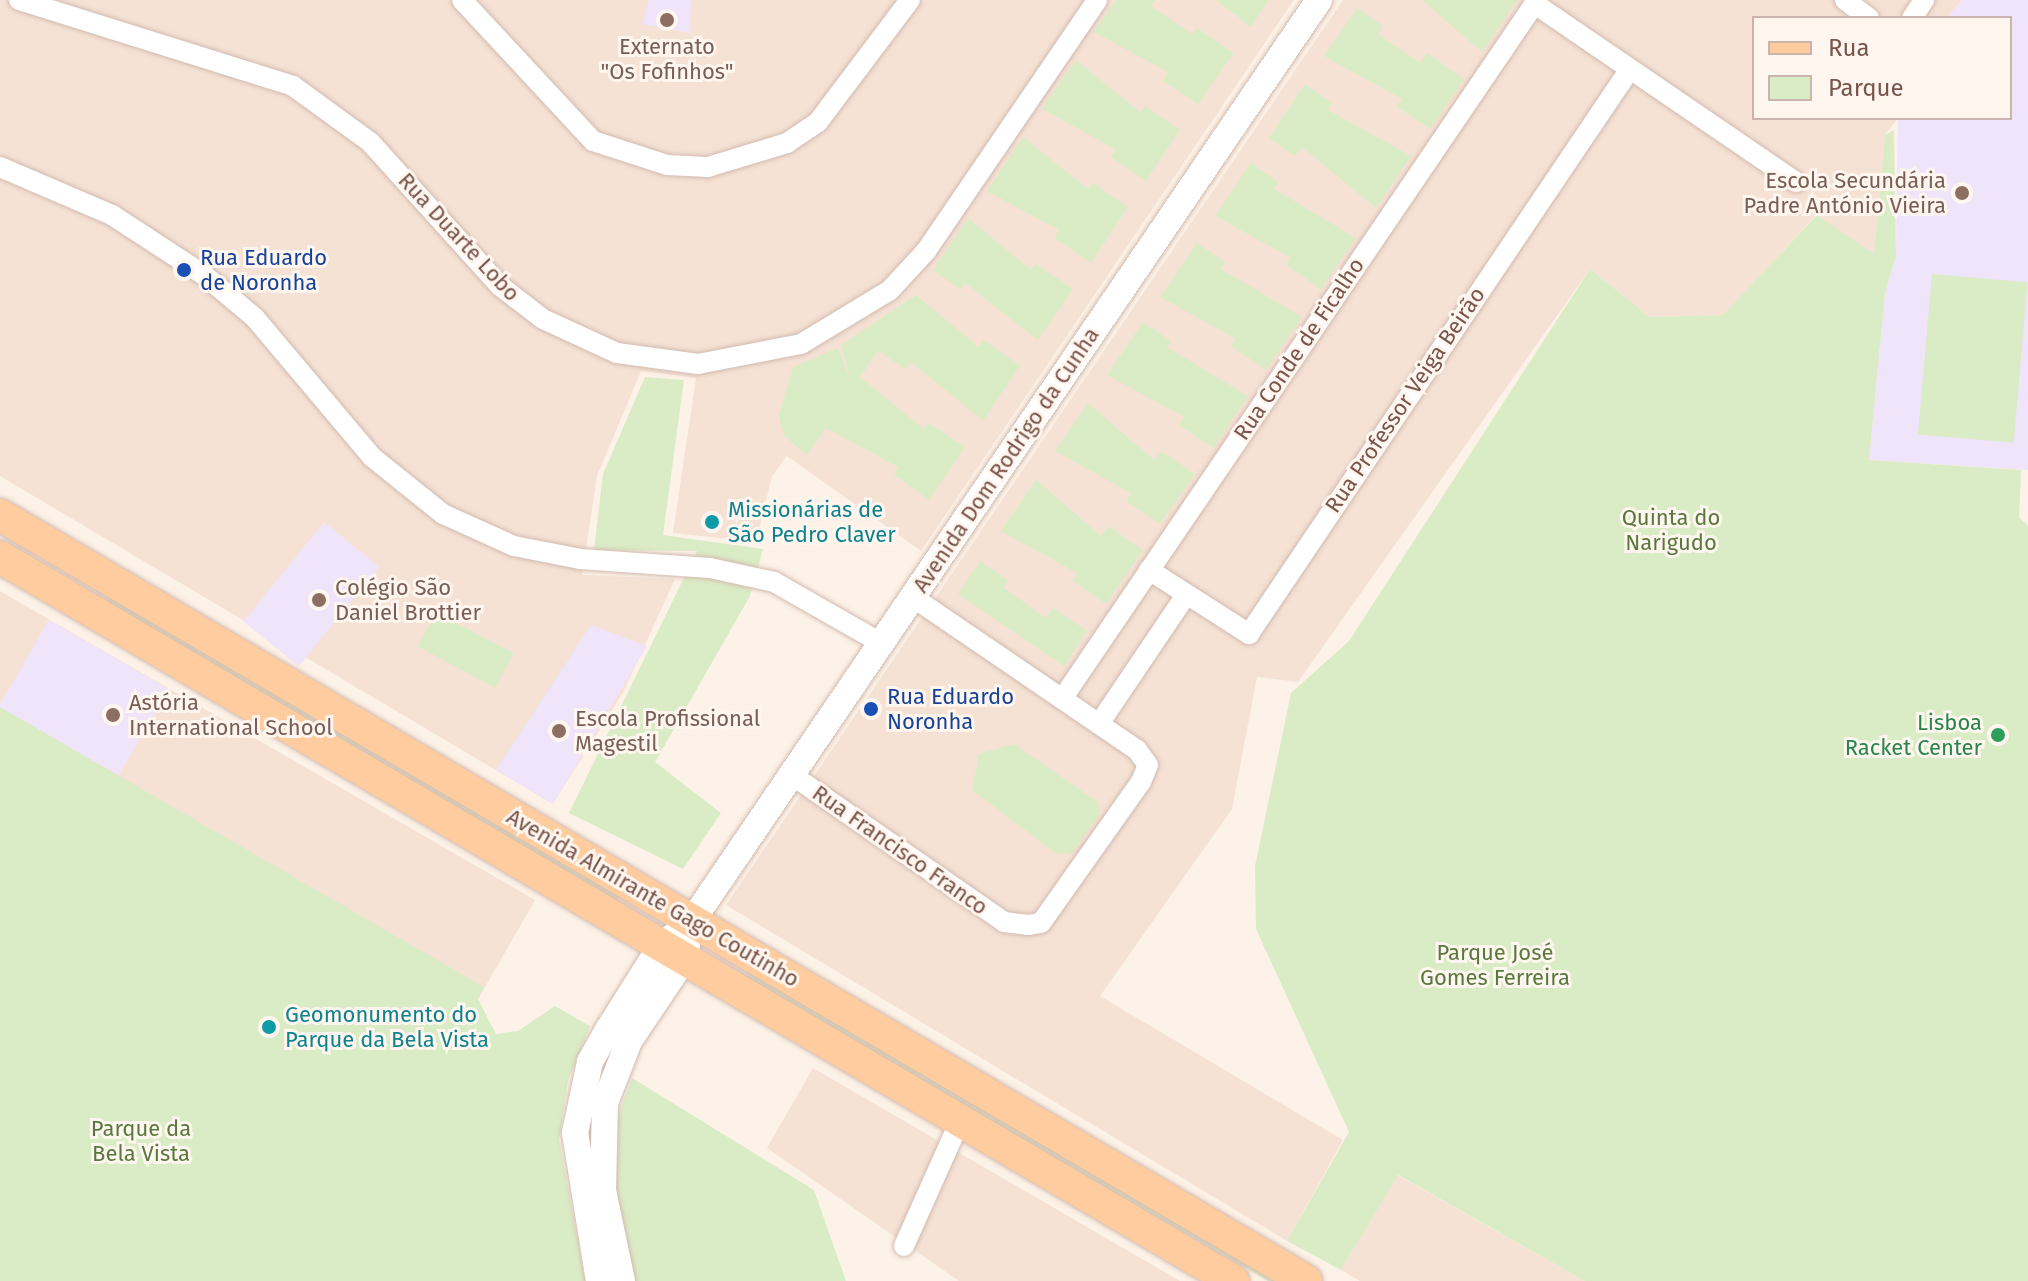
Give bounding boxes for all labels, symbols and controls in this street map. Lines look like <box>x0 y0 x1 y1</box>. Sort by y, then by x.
marker: Externato "Os Fofinhos" <box>658 11 676 29</box>
legend <box>1752 16 2012 120</box>
place label: Externato "Os Fofinhos" <box>601 33 733 84</box>
text: Rua <box>1828 34 1870 62</box>
text: Parque <box>1828 74 1904 102</box>
street label: Rua Duarte Lobo <box>393 167 525 307</box>
place label: Escola Secundária Padre António Vieira <box>1744 167 1946 218</box>
marker: Escola Secundária Padre António Vieira <box>1953 184 1971 202</box>
place label: Rua Eduardo de Noronha <box>200 244 327 296</box>
street label: Rua Conde de Ficalho <box>1228 253 1370 445</box>
marker: Rua Eduardo de Noronha <box>175 261 193 279</box>
street label: Rua Professor Veiga Beirão <box>1320 282 1490 518</box>
street label: Avenida Dom Rodrigo da Cunha <box>907 322 1105 598</box>
place label: Missionárias de São Pedro Claver <box>728 496 896 548</box>
park label: Quinta do Narigudo <box>1622 504 1720 556</box>
marker: Missionárias de São Pedro Claver <box>703 513 721 531</box>
place label: Colégio São Daniel Brottier <box>335 574 481 626</box>
marker: Colégio São Daniel Brottier <box>310 591 328 609</box>
place label: Rua Eduardo Noronha <box>887 683 1014 734</box>
place label: Astória International School <box>129 689 333 740</box>
marker: Rua Eduardo Noronha <box>862 700 880 718</box>
place label: Escola Profissional Magestil <box>575 705 760 756</box>
marker: Astória International School <box>104 706 122 724</box>
place label: Lisboa Racket Center <box>1845 709 1982 760</box>
marker: Escola Profissional Magestil <box>550 722 568 740</box>
marker: Lisboa Racket Center <box>1989 726 2007 744</box>
street label: Rua Francisco Franco <box>807 780 993 920</box>
street label: Avenida Almirante Gago Coutinho <box>502 803 804 993</box>
park label: Parque José Gomes Ferreira <box>1420 939 1570 990</box>
place label: Geomonumento do Parque da Bela Vista <box>285 1001 489 1052</box>
marker: Geomonumento do Parque da Bela Vista <box>260 1018 278 1036</box>
park label: Parque da Bela Vista <box>91 1115 191 1166</box>

